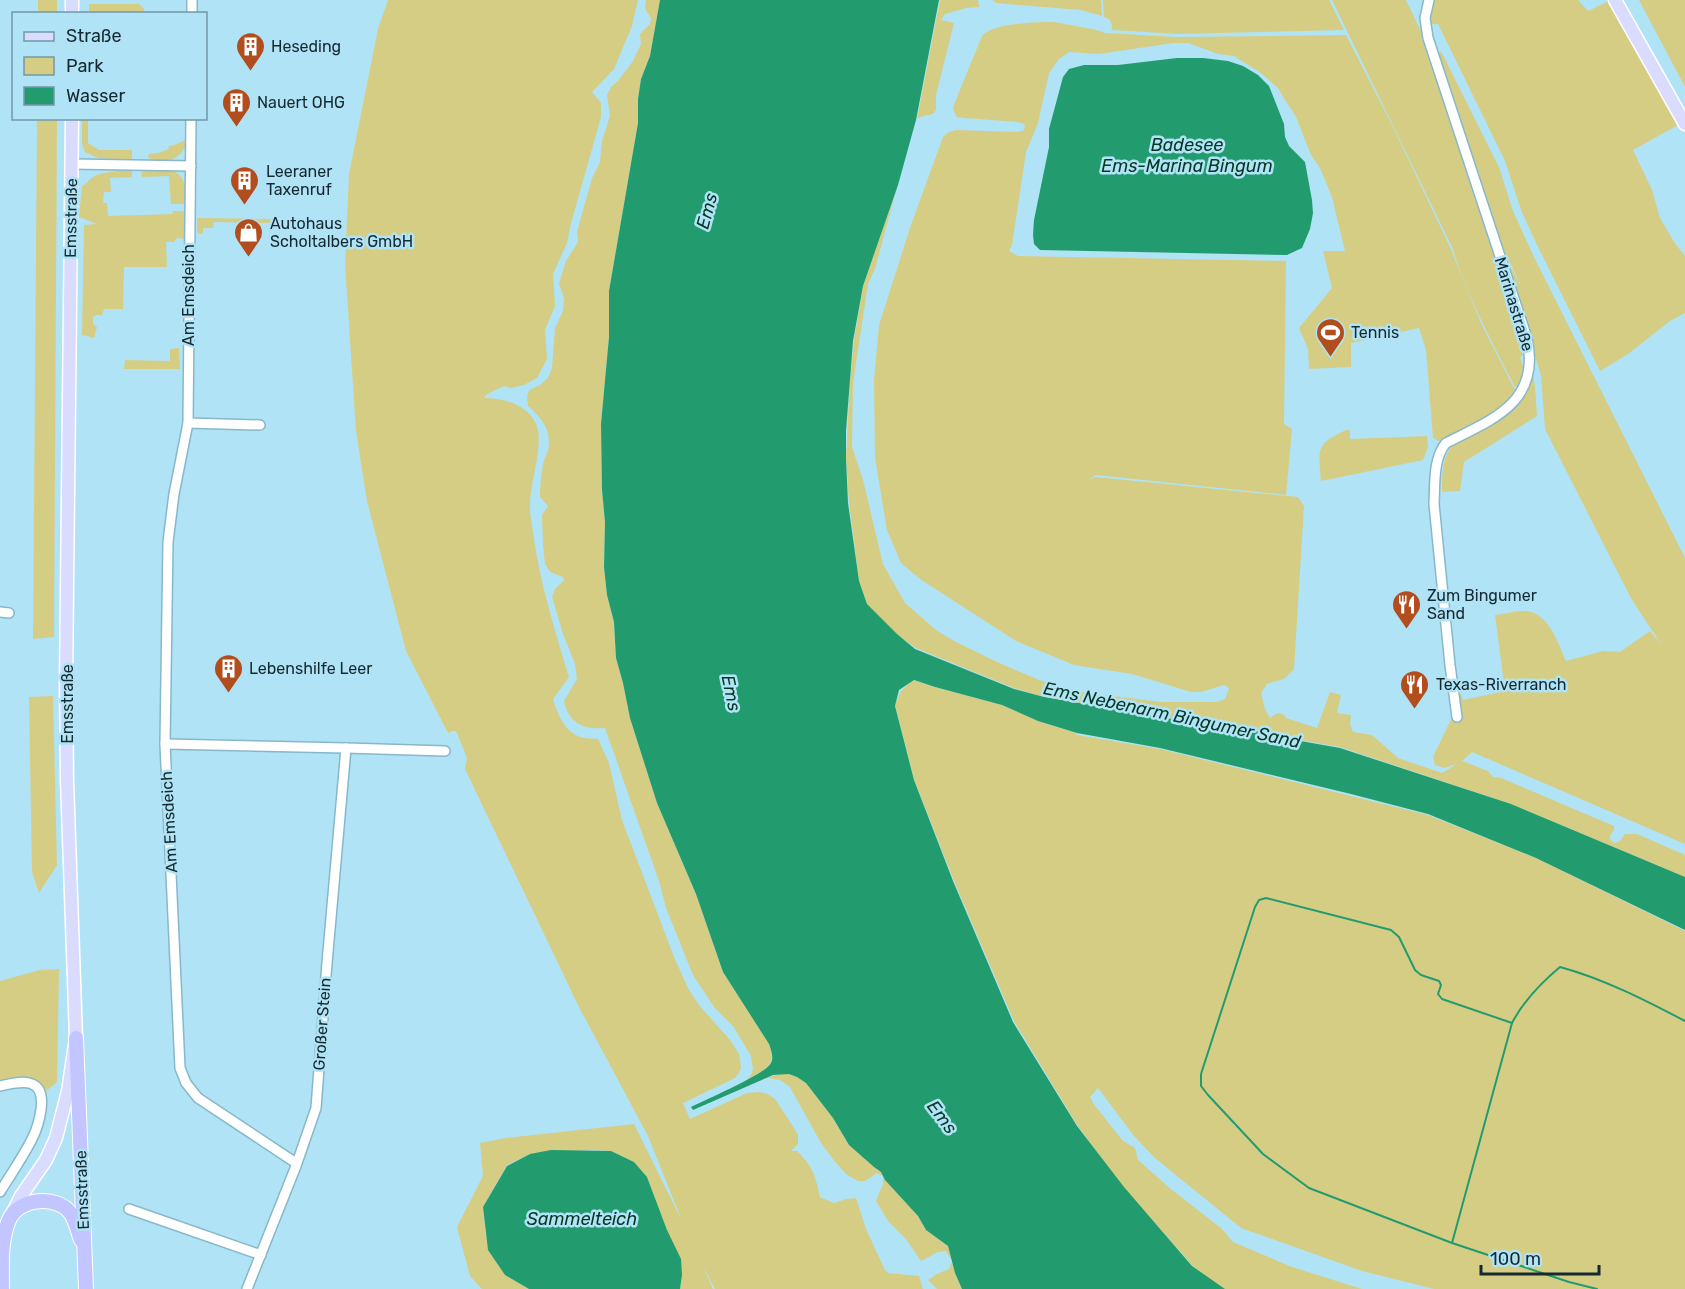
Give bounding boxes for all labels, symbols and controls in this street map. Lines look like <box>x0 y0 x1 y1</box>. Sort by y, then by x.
legend <box>12 12 207 120</box>
text: Straße <box>66 25 122 47</box>
building icon: Heseding <box>234 30 266 72</box>
place label: Heseding <box>271 37 341 56</box>
text: Park <box>66 55 104 77</box>
text: Wasser <box>66 85 125 107</box>
building icon: Nauert OHG <box>220 86 252 128</box>
place label: Nauert OHG <box>257 93 345 112</box>
water label: Badesee Ems-Marina Bingum <box>1101 134 1273 177</box>
place label: Leeraner Taxenruf <box>266 162 332 199</box>
building icon: Leeraner Taxenruf <box>229 164 261 206</box>
street label: Emsstraße <box>61 178 81 258</box>
water label: Ems <box>692 191 722 231</box>
place label: Autohaus Scholtalbers GmbH <box>270 214 413 251</box>
shop icon: Autohaus Scholtalbers GmbH <box>233 216 265 258</box>
street label: Am Emsdeich <box>179 244 198 346</box>
street label: Marinastraße <box>1491 255 1537 353</box>
sports icon: Tennis <box>1314 316 1346 358</box>
place label: Tennis <box>1351 323 1399 342</box>
place label: Zum Bingumer Sand <box>1427 586 1537 623</box>
restaurant icon: Zum Bingumer Sand <box>1390 588 1422 630</box>
building icon: Lebenshilfe Leer <box>212 652 244 694</box>
place label: Lebenshilfe Leer <box>249 659 372 678</box>
street label: Emsstraße <box>58 664 77 744</box>
restaurant icon: Texas-Riverranch <box>1399 668 1431 710</box>
water label: Ems <box>716 673 746 713</box>
place label: Texas-Riverranch <box>1436 675 1567 694</box>
water label: Ems Nebenarm Bingumer Sand <box>1042 677 1303 753</box>
street label: Am Emsdeich <box>157 771 181 873</box>
street label: Großer Stein <box>309 977 335 1071</box>
water label: Ems <box>922 1096 962 1138</box>
street label: Emsstraße <box>71 1150 93 1230</box>
water label: Sammelteich <box>527 1208 637 1230</box>
scale bar <box>1481 1238 1600 1276</box>
text: 100 m <box>1490 1248 1541 1270</box>

